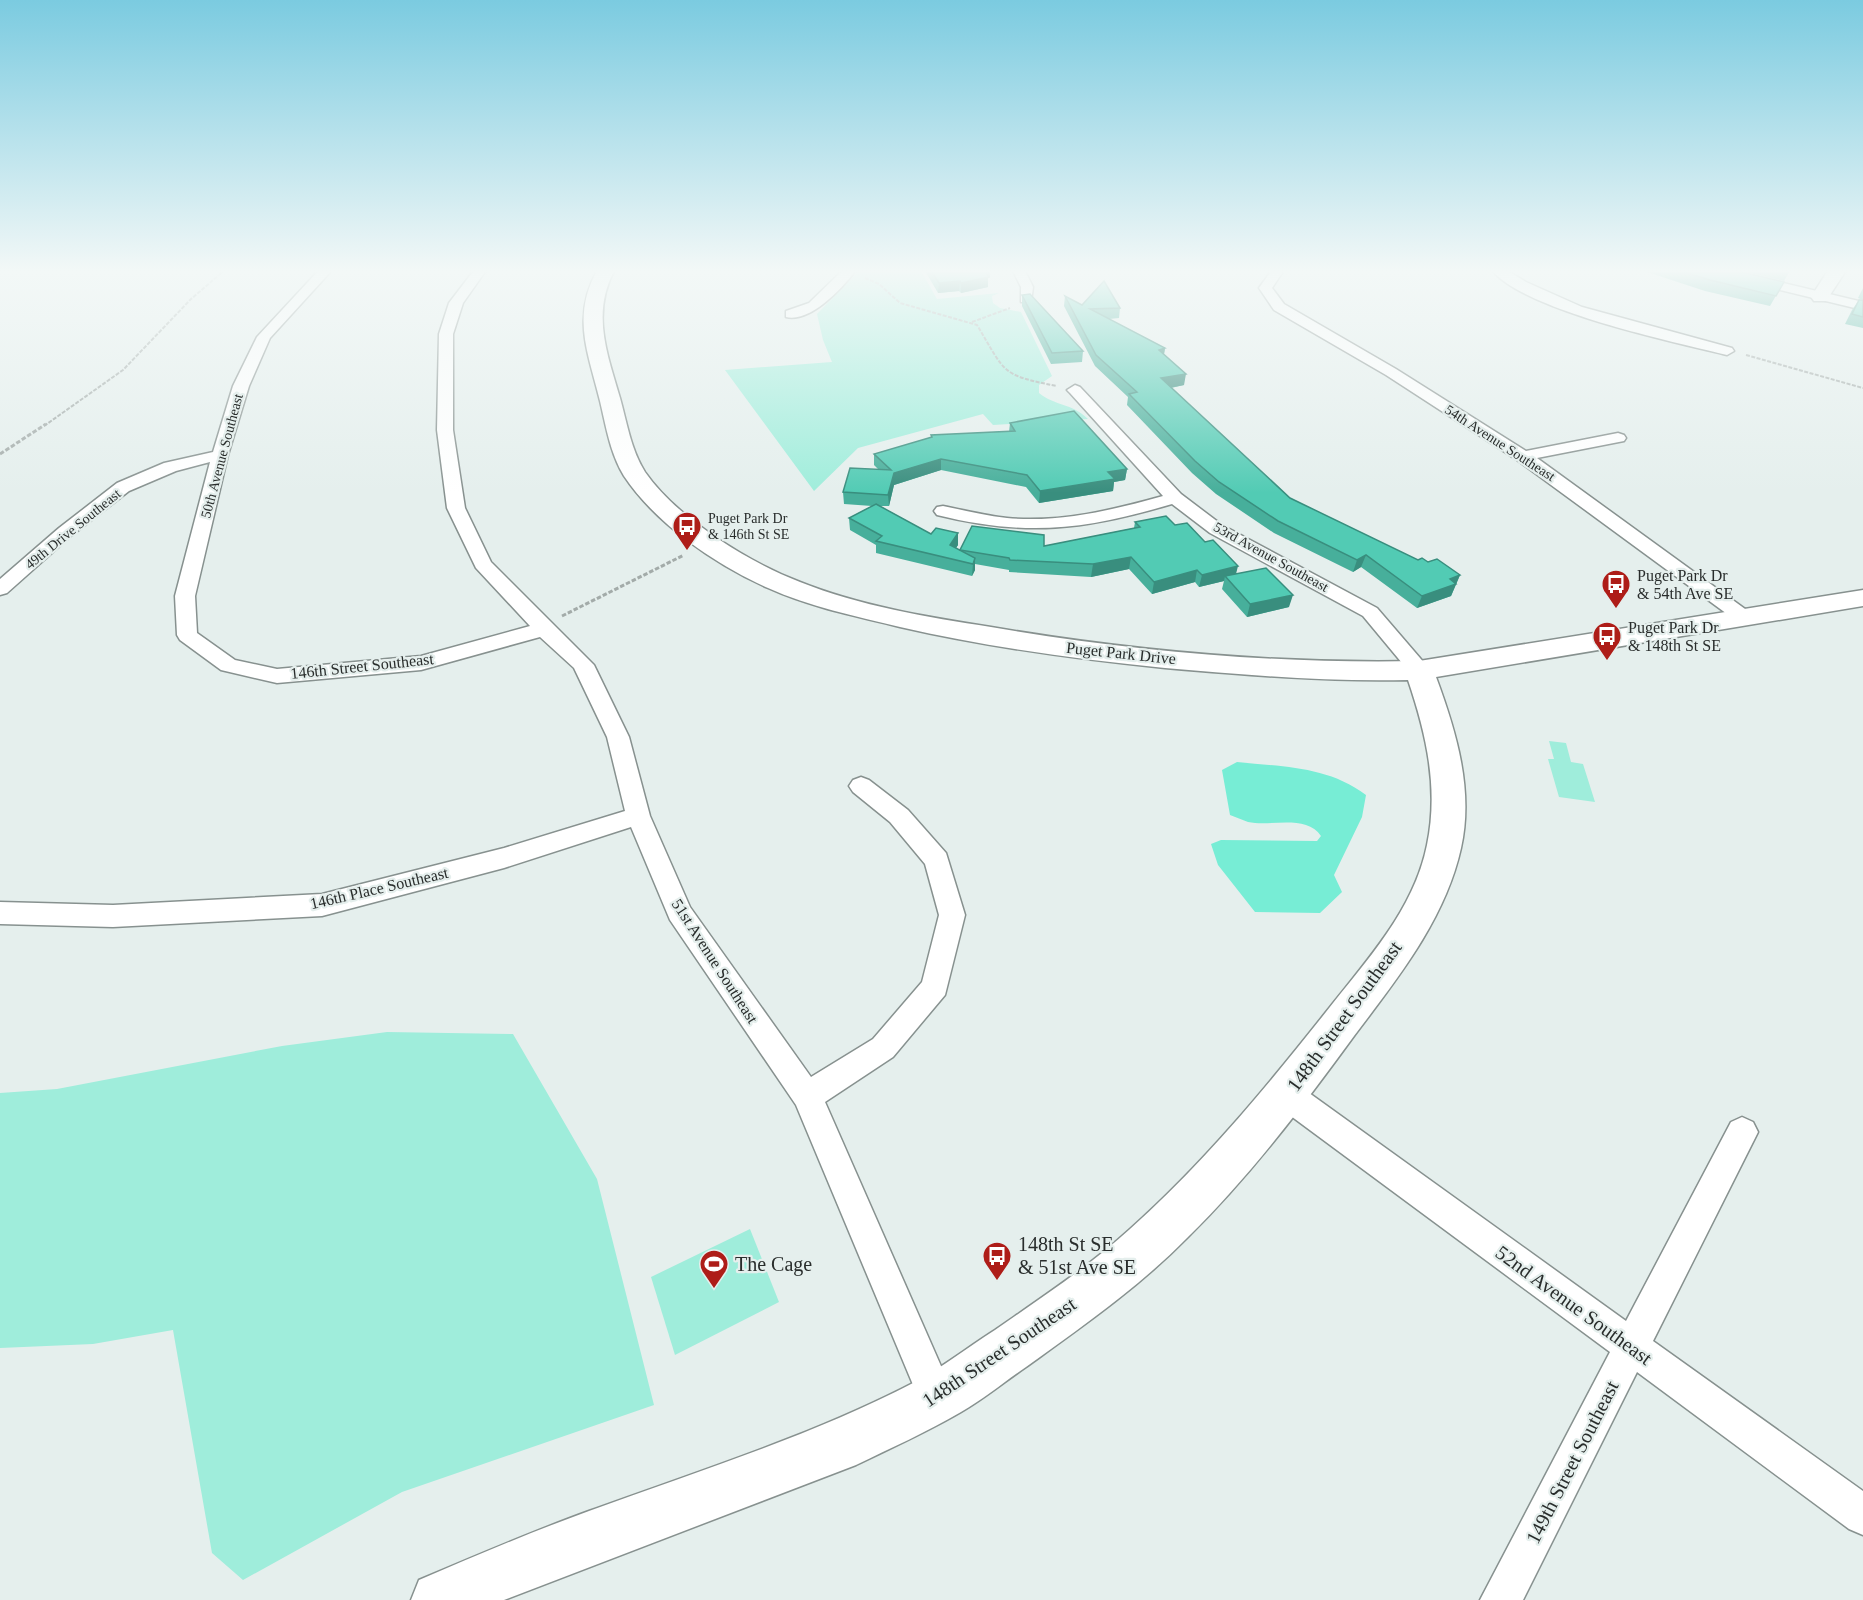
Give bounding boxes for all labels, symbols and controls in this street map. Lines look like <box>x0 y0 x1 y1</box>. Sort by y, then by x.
street label: 50th Avenue Southeast <box>198 392 246 520</box>
street label: 54th Avenue Southeast <box>1442 402 1558 484</box>
street label: 49th Drive Southeast <box>22 486 124 572</box>
bus stop icon: Puget Park Dr & 146th St SE <box>671 510 703 552</box>
place label: Puget Park Dr & 146th St SE <box>708 511 789 542</box>
street label: 53rd Avenue Southeast <box>1211 519 1331 595</box>
place label: Puget Park Dr & 54th Ave SE <box>1637 567 1733 602</box>
bus stop icon: Puget Park Dr & 54th Ave SE <box>1600 568 1632 610</box>
place label: Puget Park Dr & 148th St SE <box>1628 619 1721 654</box>
bus stop icon: Puget Park Dr & 148th St SE <box>1591 620 1623 662</box>
street label: Puget Park Drive <box>1065 639 1177 668</box>
street label: 146th Street Southeast <box>290 650 435 682</box>
street label: 146th Place Southeast <box>308 864 450 912</box>
street label: 51st Avenue Southeast <box>668 896 762 1027</box>
street label: 148th Street Southeast <box>1282 936 1406 1095</box>
place label: 148th St SE & 51st Ave SE <box>1018 1233 1136 1278</box>
bus stop icon: 148th St SE & 51st Ave SE <box>981 1240 1013 1282</box>
street label: 52nd Avenue Southeast <box>1492 1241 1657 1369</box>
sports icon: The Cage <box>698 1248 730 1290</box>
place label: The Cage <box>735 1253 812 1276</box>
street label: 148th Street Southeast <box>918 1292 1080 1411</box>
street label: 149th Street Southeast <box>1521 1376 1623 1547</box>

